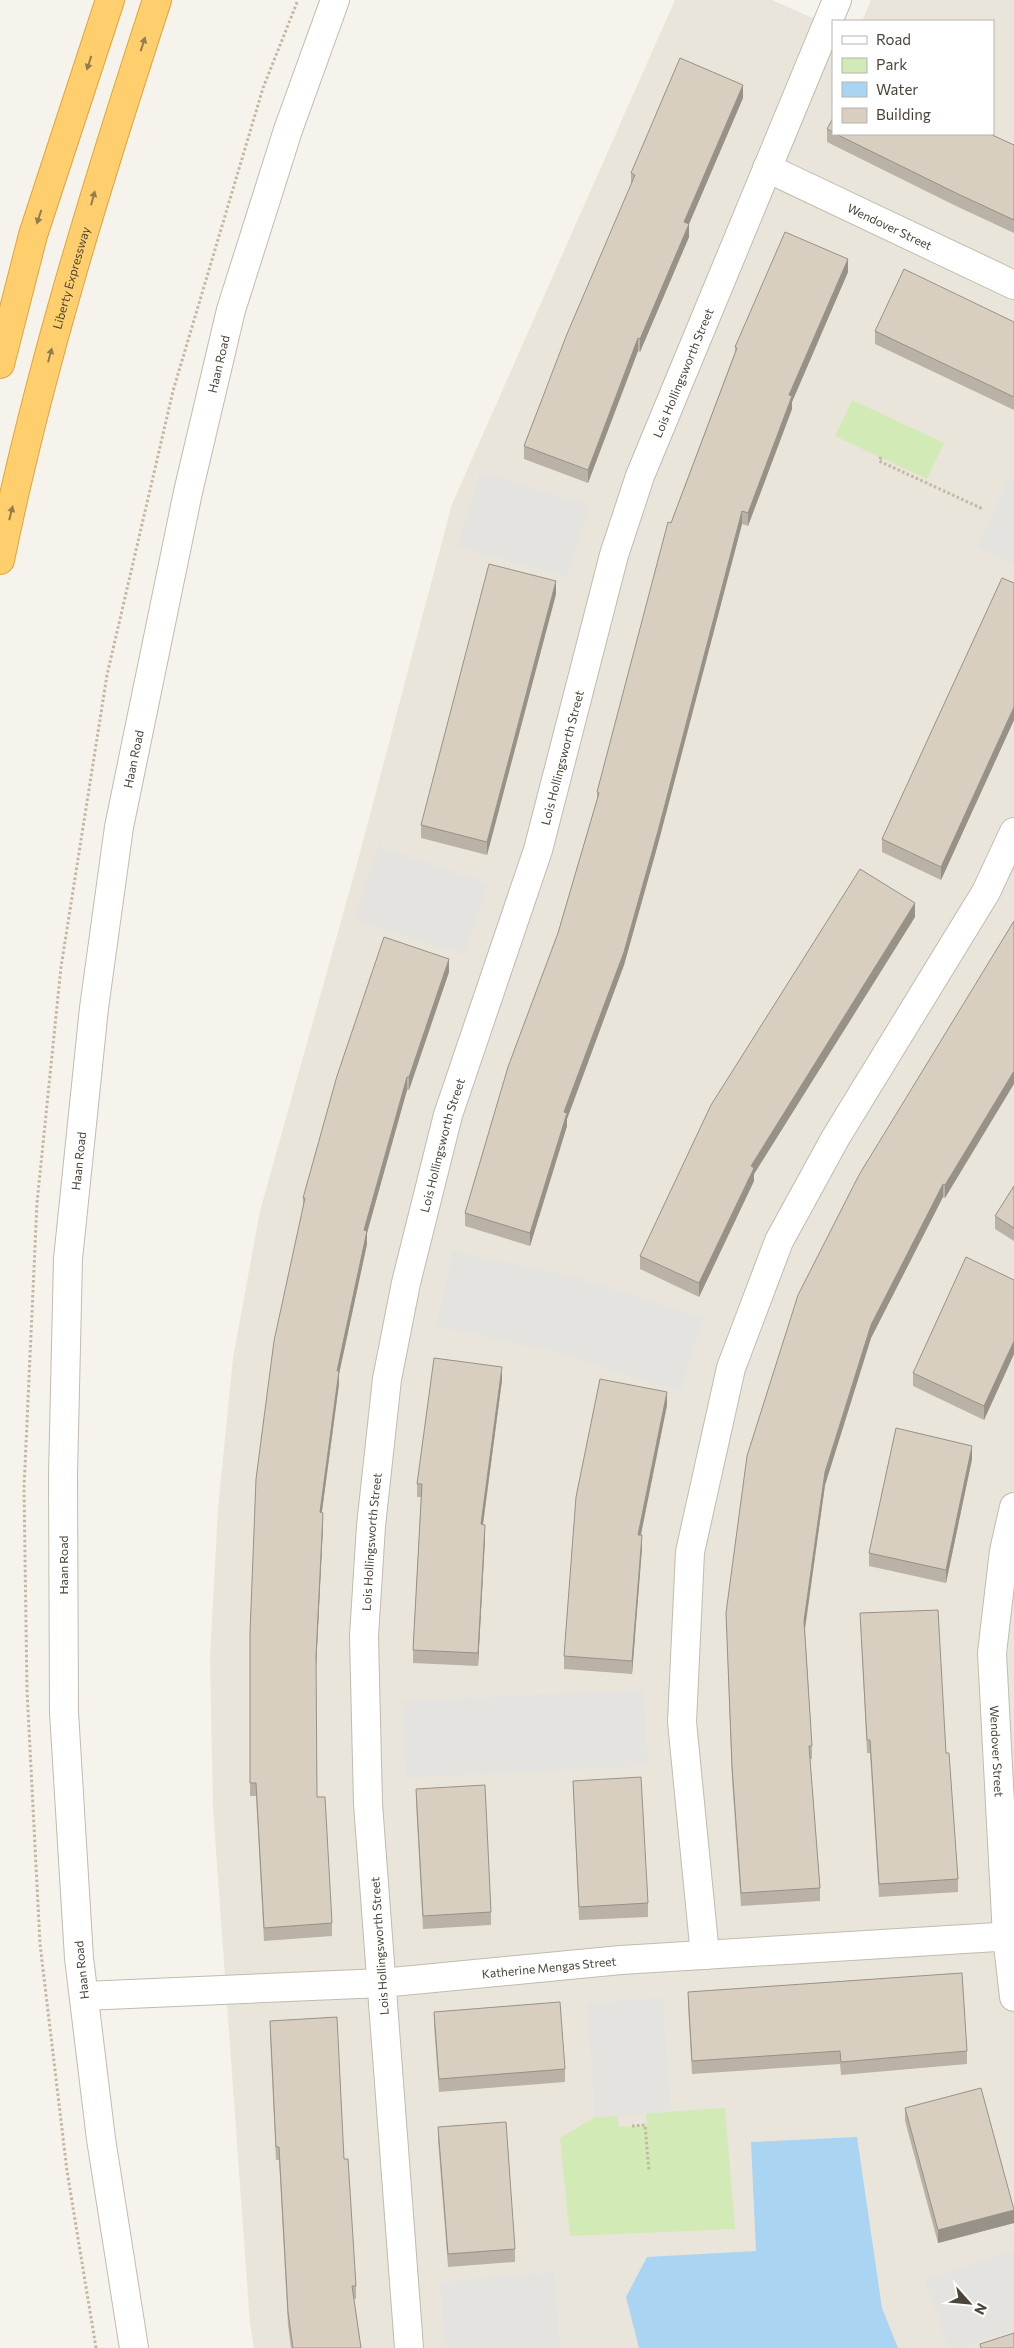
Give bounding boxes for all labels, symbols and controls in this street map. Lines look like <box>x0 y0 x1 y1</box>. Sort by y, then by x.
legend <box>832 20 994 135</box>
text: Road <box>876 30 911 48</box>
one-way arrow <box>140 36 147 51</box>
text: Park <box>876 55 907 73</box>
one-way arrow <box>85 56 93 71</box>
text: Water <box>876 80 918 98</box>
text: Building <box>876 105 931 123</box>
one-way arrow <box>90 191 98 206</box>
street label: Wendover Street <box>845 200 935 252</box>
one-way arrow <box>34 210 42 225</box>
street label: Liberty Expressway <box>49 225 92 331</box>
street label: Lois Hollingsworth Street <box>650 306 716 440</box>
street label: Haan Road <box>205 334 232 394</box>
one-way arrow <box>46 347 54 363</box>
one-way arrow <box>7 505 15 520</box>
street label: Lois Hollingsworth Street <box>538 689 586 826</box>
street label: Haan Road <box>120 729 146 789</box>
street label: Lois Hollingsworth Street <box>417 1076 467 1214</box>
street label: Haan Road <box>68 1131 88 1191</box>
street label: Lois Hollingsworth Street <box>359 1472 384 1611</box>
street label: Haan Road <box>56 1536 70 1594</box>
street label: Wendover Street <box>988 1705 1007 1797</box>
street label: Lois Hollingsworth Street <box>367 1876 391 2015</box>
street label: Haan Road <box>71 1940 91 2000</box>
street label: Katherine Mengas Street <box>481 1953 617 1980</box>
north arrow <box>944 2278 994 2328</box>
text: N <box>971 2301 991 2318</box>

